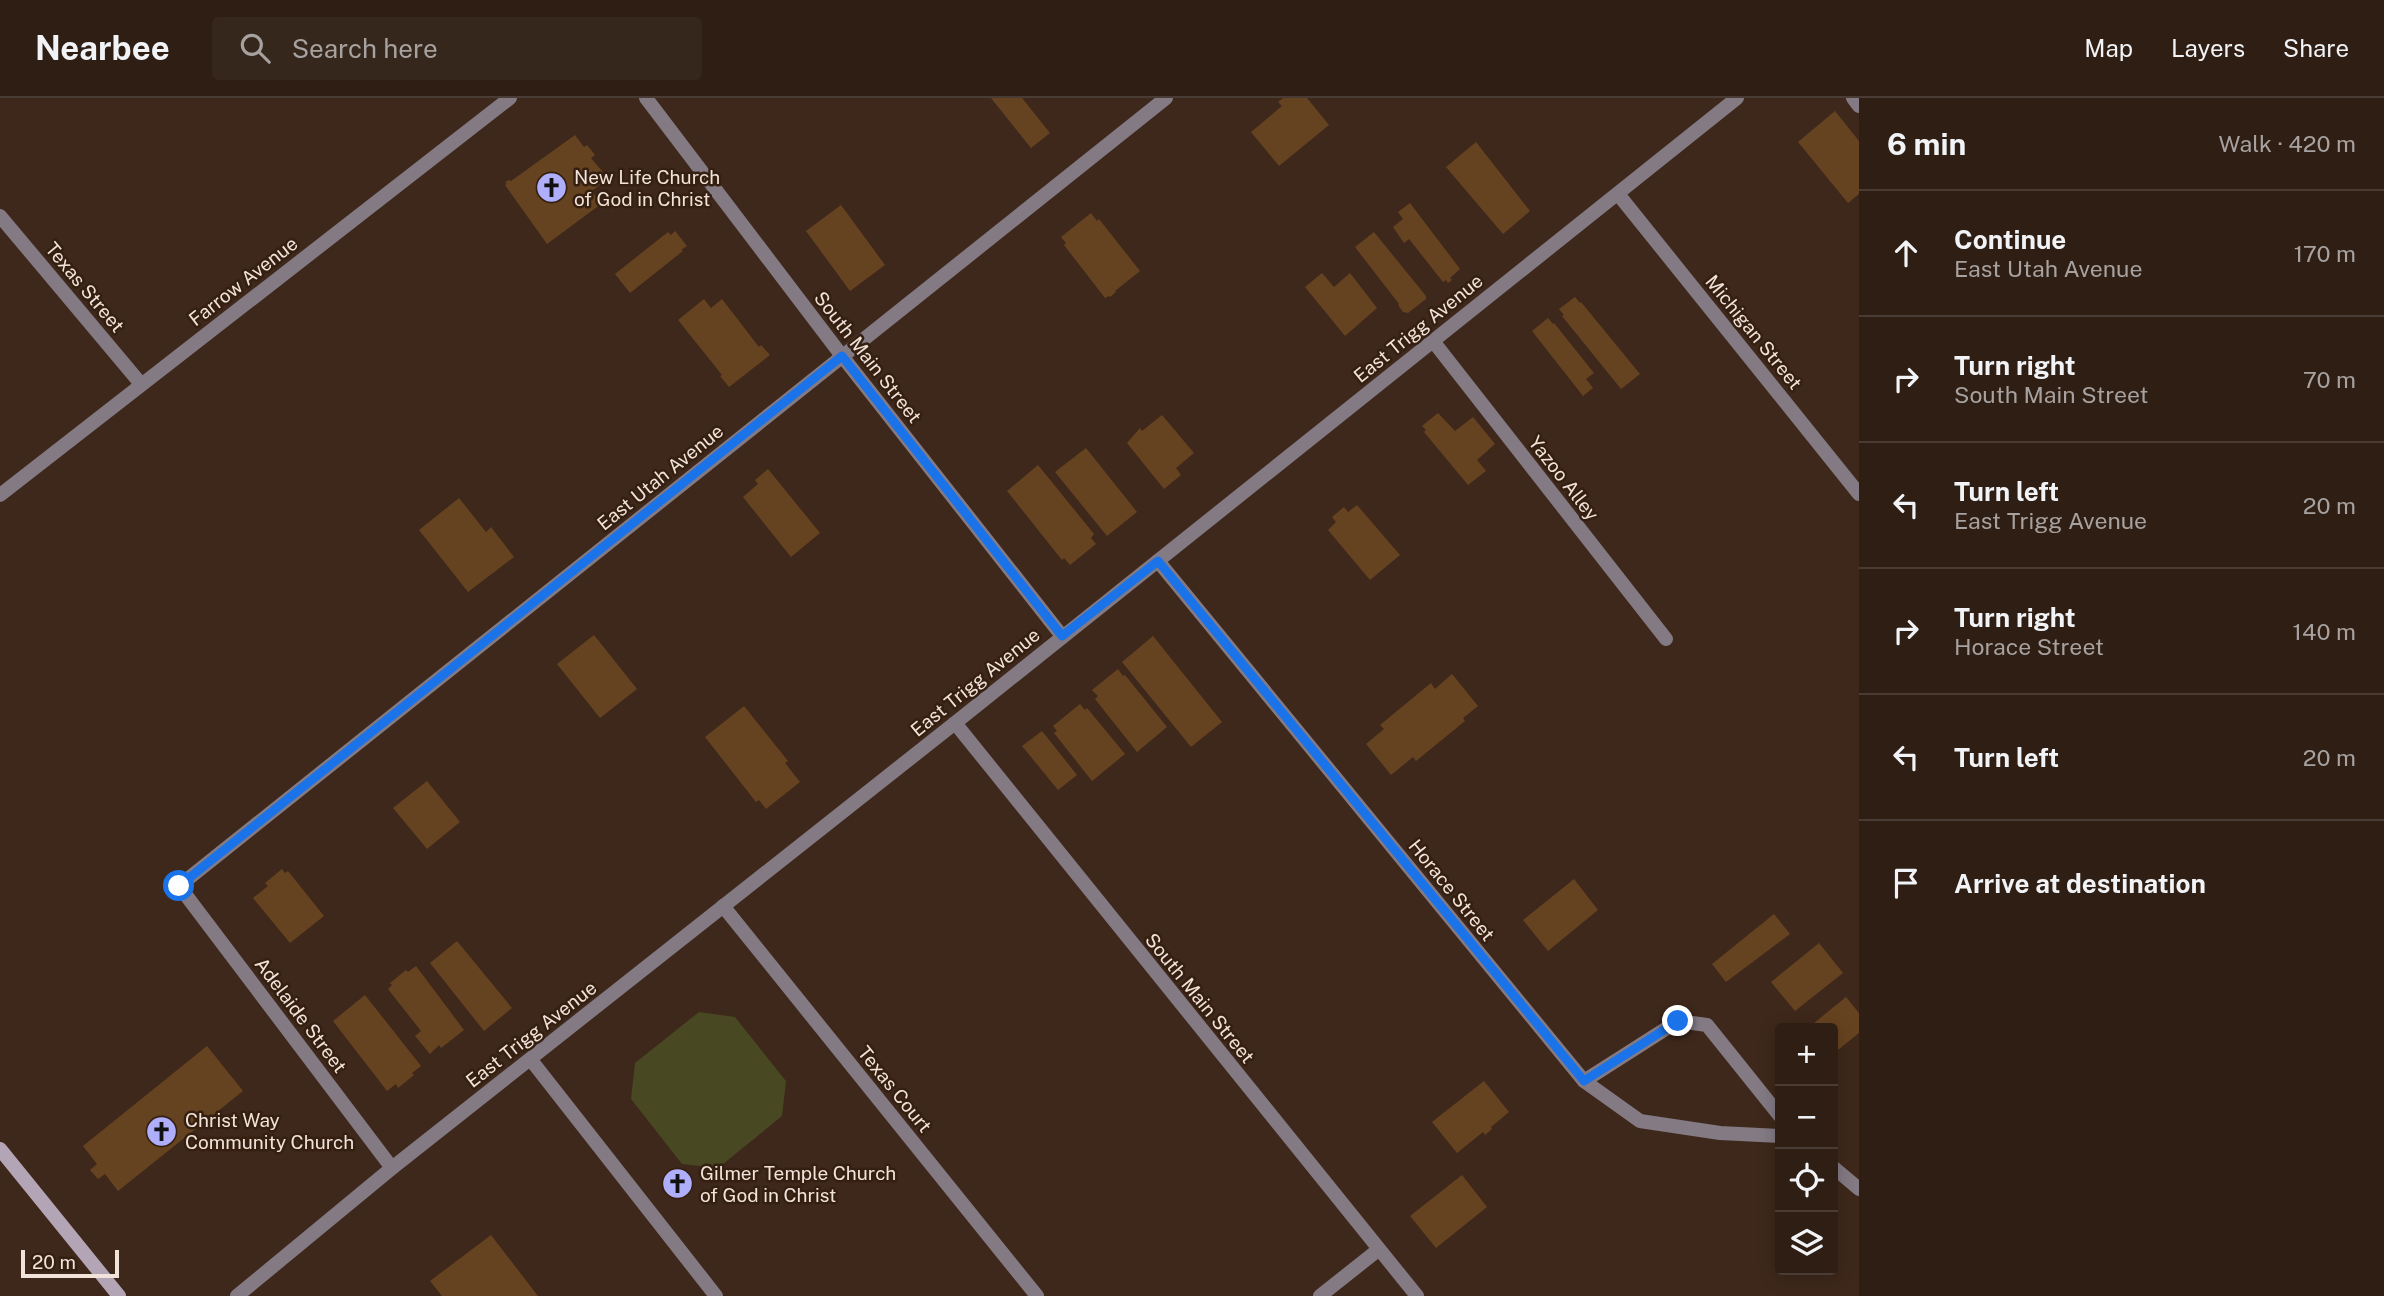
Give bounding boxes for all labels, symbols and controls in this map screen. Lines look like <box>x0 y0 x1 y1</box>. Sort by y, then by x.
search box <box>212 17 702 80</box>
text: Nearbee <box>35 29 170 67</box>
icon: search <box>236 29 274 67</box>
text: Search here <box>292 33 438 64</box>
text: Map <box>2084 34 2133 62</box>
text: Layers <box>2171 34 2245 62</box>
text: Share <box>2283 34 2349 62</box>
text: 6 min <box>1887 126 1966 162</box>
text: Walk · 420 m <box>2219 130 2356 157</box>
place label: New Life Church of God in Christ <box>574 166 720 210</box>
church icon: New Life Church of God in Christ <box>534 171 568 205</box>
text: Continue <box>1954 224 2066 255</box>
street label: Farrow Avenue <box>184 232 302 330</box>
icon: ahead <box>1887 234 1925 272</box>
street label: Texas Street <box>41 238 129 336</box>
text: 170 m <box>2294 240 2356 267</box>
text: East Utah Avenue <box>1954 255 2142 282</box>
street label: East Trigg Avenue <box>1349 269 1487 387</box>
street label: Michigan Street <box>1701 270 1807 394</box>
street label: South Main Street <box>810 287 926 427</box>
text: Turn right <box>1954 350 2076 381</box>
icon: right <box>1887 360 1925 398</box>
text: 70 m <box>2303 366 2356 393</box>
text: South Main Street <box>1954 381 2148 408</box>
street label: East Utah Avenue <box>593 419 727 535</box>
street label: Yazoo Alley <box>1524 431 1604 525</box>
text: Turn left <box>1954 476 2059 507</box>
icon: left <box>1887 486 1925 524</box>
text: 20 m <box>2303 492 2356 519</box>
text: East Trigg Avenue <box>1954 507 2147 534</box>
text: Turn right <box>1954 602 2076 633</box>
icon: right <box>1887 612 1925 650</box>
text: 140 m <box>2293 618 2356 645</box>
street label: East Trigg Avenue <box>906 623 1044 741</box>
text: Horace Street <box>1954 633 2104 660</box>
icon: left <box>1887 738 1925 776</box>
text: Turn left <box>1954 742 2059 773</box>
text: 20 m <box>2303 744 2356 771</box>
street label: Horace Street <box>1405 835 1499 945</box>
icon: arrive <box>1887 864 1925 902</box>
text: Arrive at destination <box>1954 868 2206 899</box>
route start <box>163 870 194 901</box>
street label: South Main Street <box>1141 929 1259 1067</box>
street label: Adelaide Street <box>251 953 351 1077</box>
street label: East Trigg Avenue <box>461 976 601 1092</box>
route end <box>1662 1005 1693 1036</box>
map controls <box>1775 1023 1838 1275</box>
button: + <box>1775 1023 1838 1086</box>
street label: Texas Court <box>854 1041 936 1137</box>
button: − <box>1775 1086 1838 1149</box>
place label: Christ Way Community Church <box>185 1109 354 1153</box>
church icon: Christ Way Community Church <box>145 1114 179 1148</box>
button: locate <box>1775 1149 1838 1212</box>
place label: Gilmer Temple Church of God in Christ <box>700 1162 896 1206</box>
church icon: Gilmer Temple Church of God in Christ <box>660 1167 694 1201</box>
button: layers <box>1775 1212 1838 1275</box>
scale bar <box>21 1247 119 1279</box>
text: 20 m <box>32 1251 76 1273</box>

